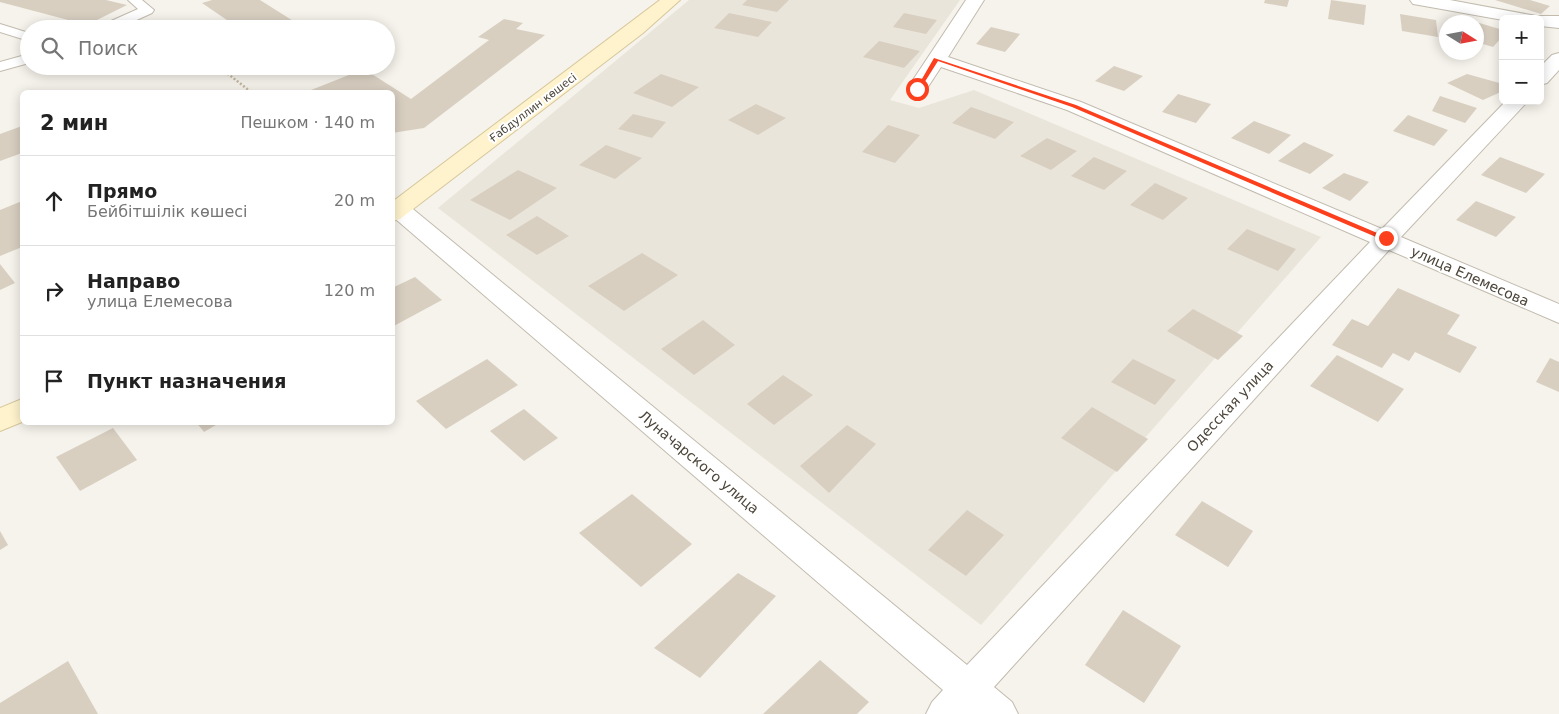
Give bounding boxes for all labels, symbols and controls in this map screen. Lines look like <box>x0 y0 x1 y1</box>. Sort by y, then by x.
north arrow <box>1439 15 1484 60</box>
map controls <box>1499 15 1544 105</box>
button: + <box>1499 15 1544 60</box>
search box <box>20 20 395 75</box>
icon: search <box>38 34 66 62</box>
text: Поиск <box>78 37 138 59</box>
button: − <box>1499 60 1544 105</box>
street label: Ғабдуллин көшесі <box>487 71 579 145</box>
route start <box>906 78 929 101</box>
text: 2 мин <box>40 111 108 135</box>
text: Пешком · 140 m <box>240 113 375 132</box>
text: Прямо <box>87 180 157 202</box>
icon: ahead <box>40 187 68 215</box>
text: 20 m <box>334 191 375 210</box>
text: Бейбітшілік көшесі <box>87 202 248 221</box>
route end <box>1375 227 1398 250</box>
street label: улица Елемесова <box>1408 243 1532 309</box>
text: Направо <box>87 270 180 292</box>
icon: right <box>40 277 68 305</box>
text: 120 m <box>324 281 375 300</box>
text: улица Елемесова <box>87 292 233 311</box>
street label: Одесская улица <box>1184 357 1276 455</box>
icon: arrive <box>40 367 68 395</box>
text: Пункт назначения <box>87 370 286 392</box>
street label: Луначарского улица <box>636 407 762 517</box>

